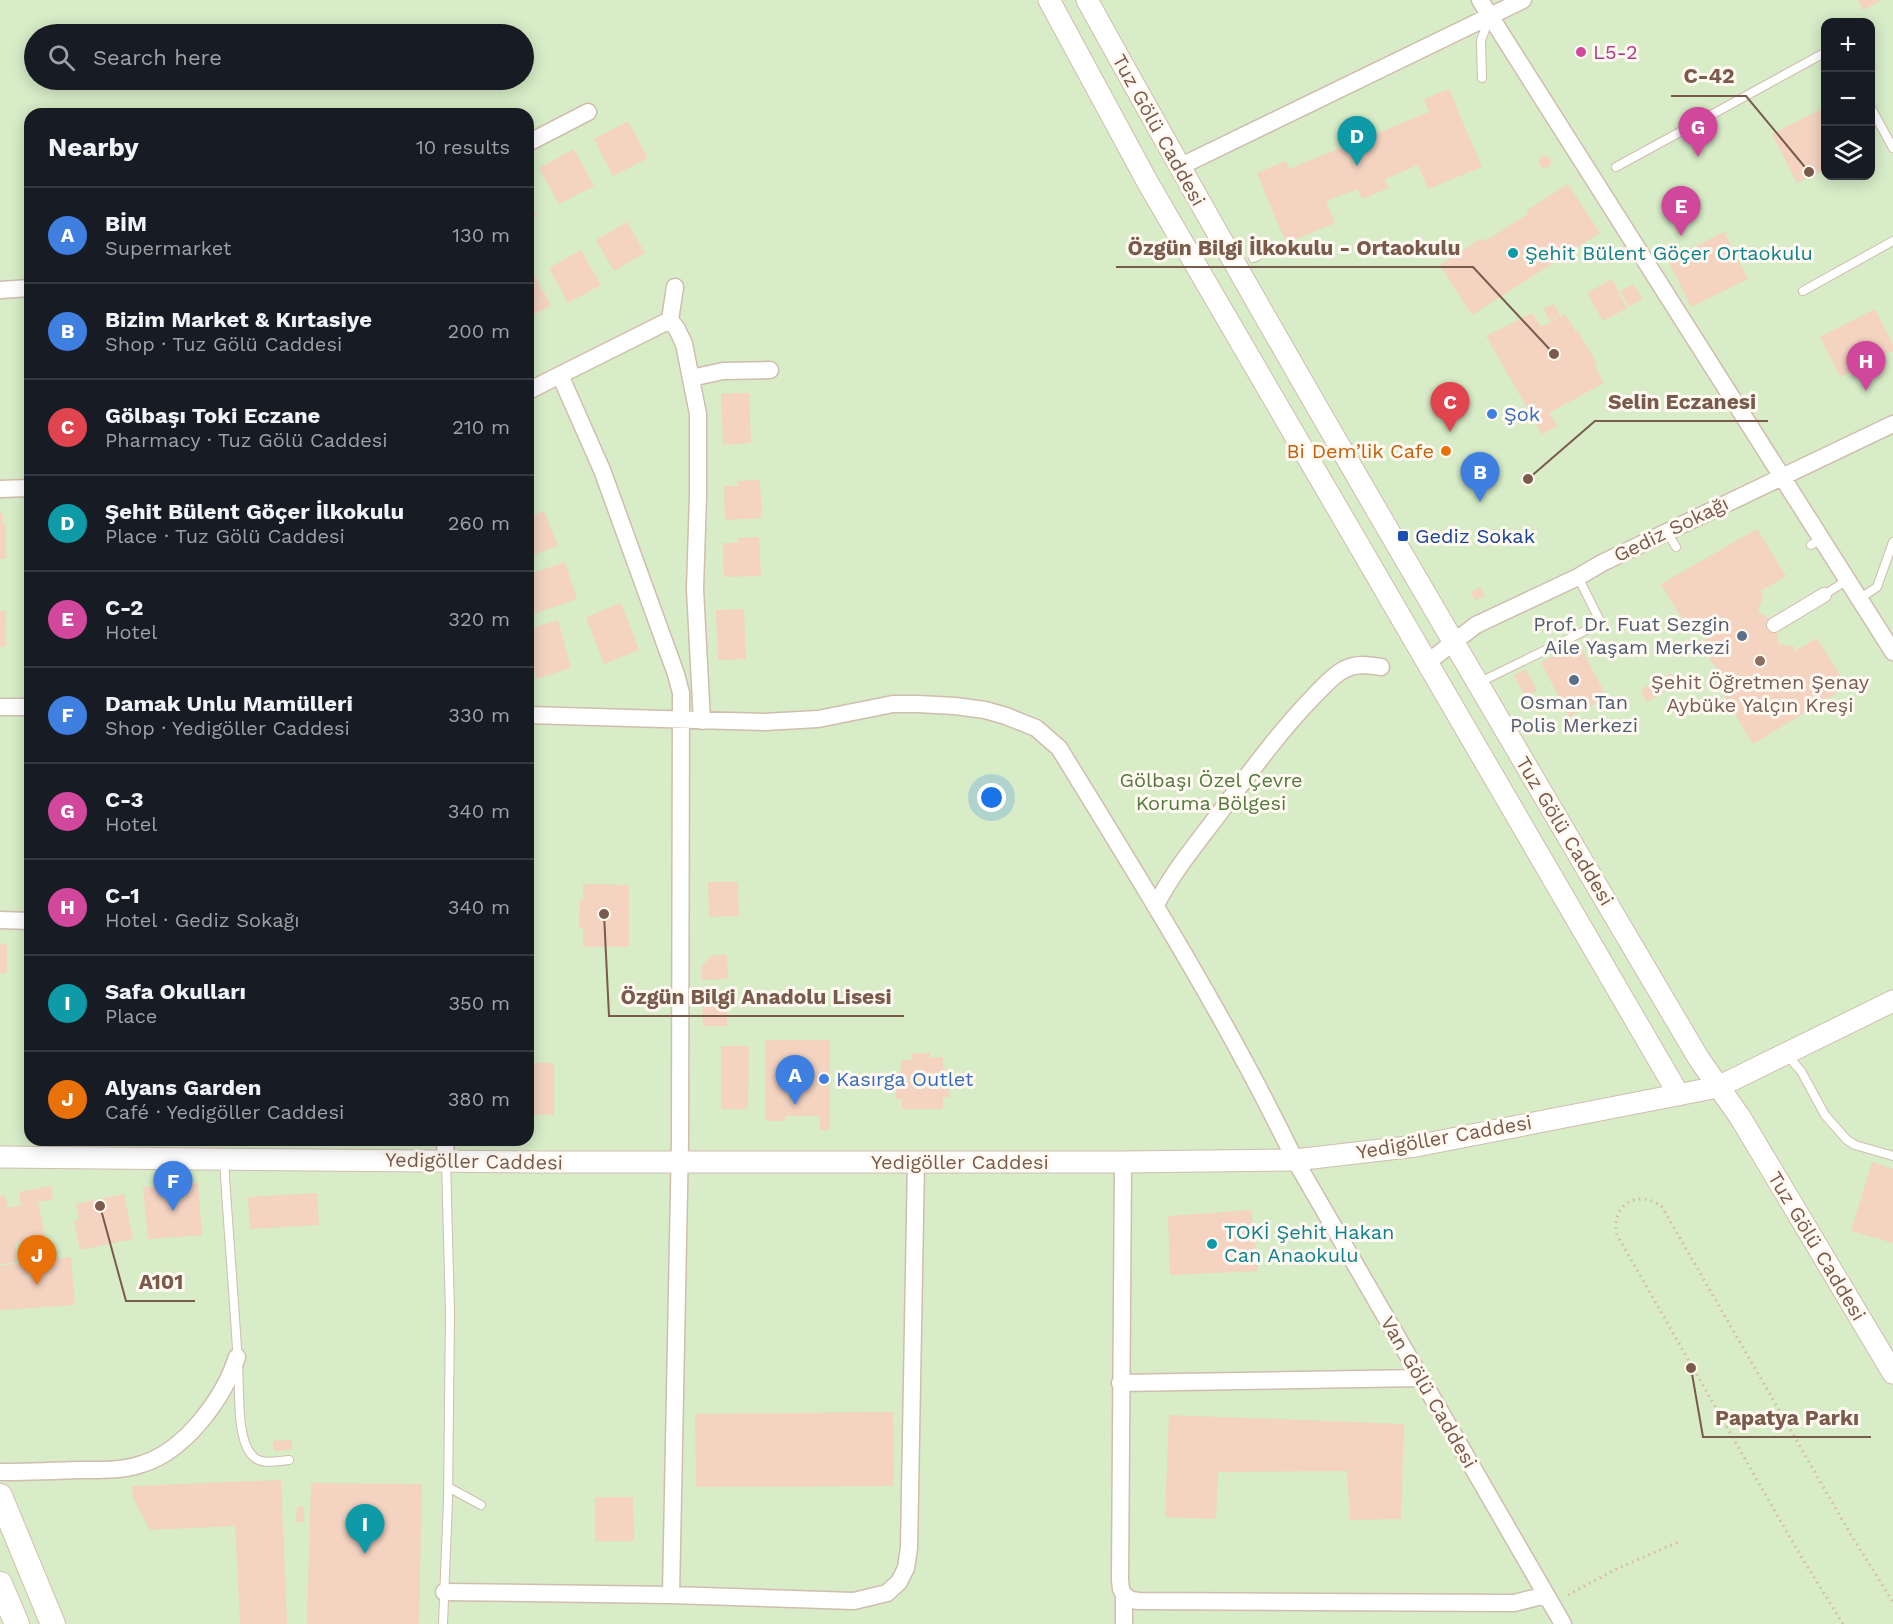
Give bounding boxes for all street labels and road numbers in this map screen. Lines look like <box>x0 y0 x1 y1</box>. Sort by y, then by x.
street label: Tuz Gölü Caddesi <box>1107 50 1211 210</box>
street label: Gediz Sokağı <box>1610 491 1732 567</box>
street label: Tuz Gölü Caddesi <box>1511 752 1619 910</box>
street label: Yedigöller Caddesi <box>1354 1110 1534 1164</box>
street label: Yedigöller Caddesi <box>385 1147 563 1175</box>
street label: Yedigöller Caddesi <box>871 1150 1049 1174</box>
street label: Tuz Gölü Caddesi <box>1763 1167 1871 1325</box>
street label: Van Gölü Caddesi <box>1376 1312 1482 1472</box>

